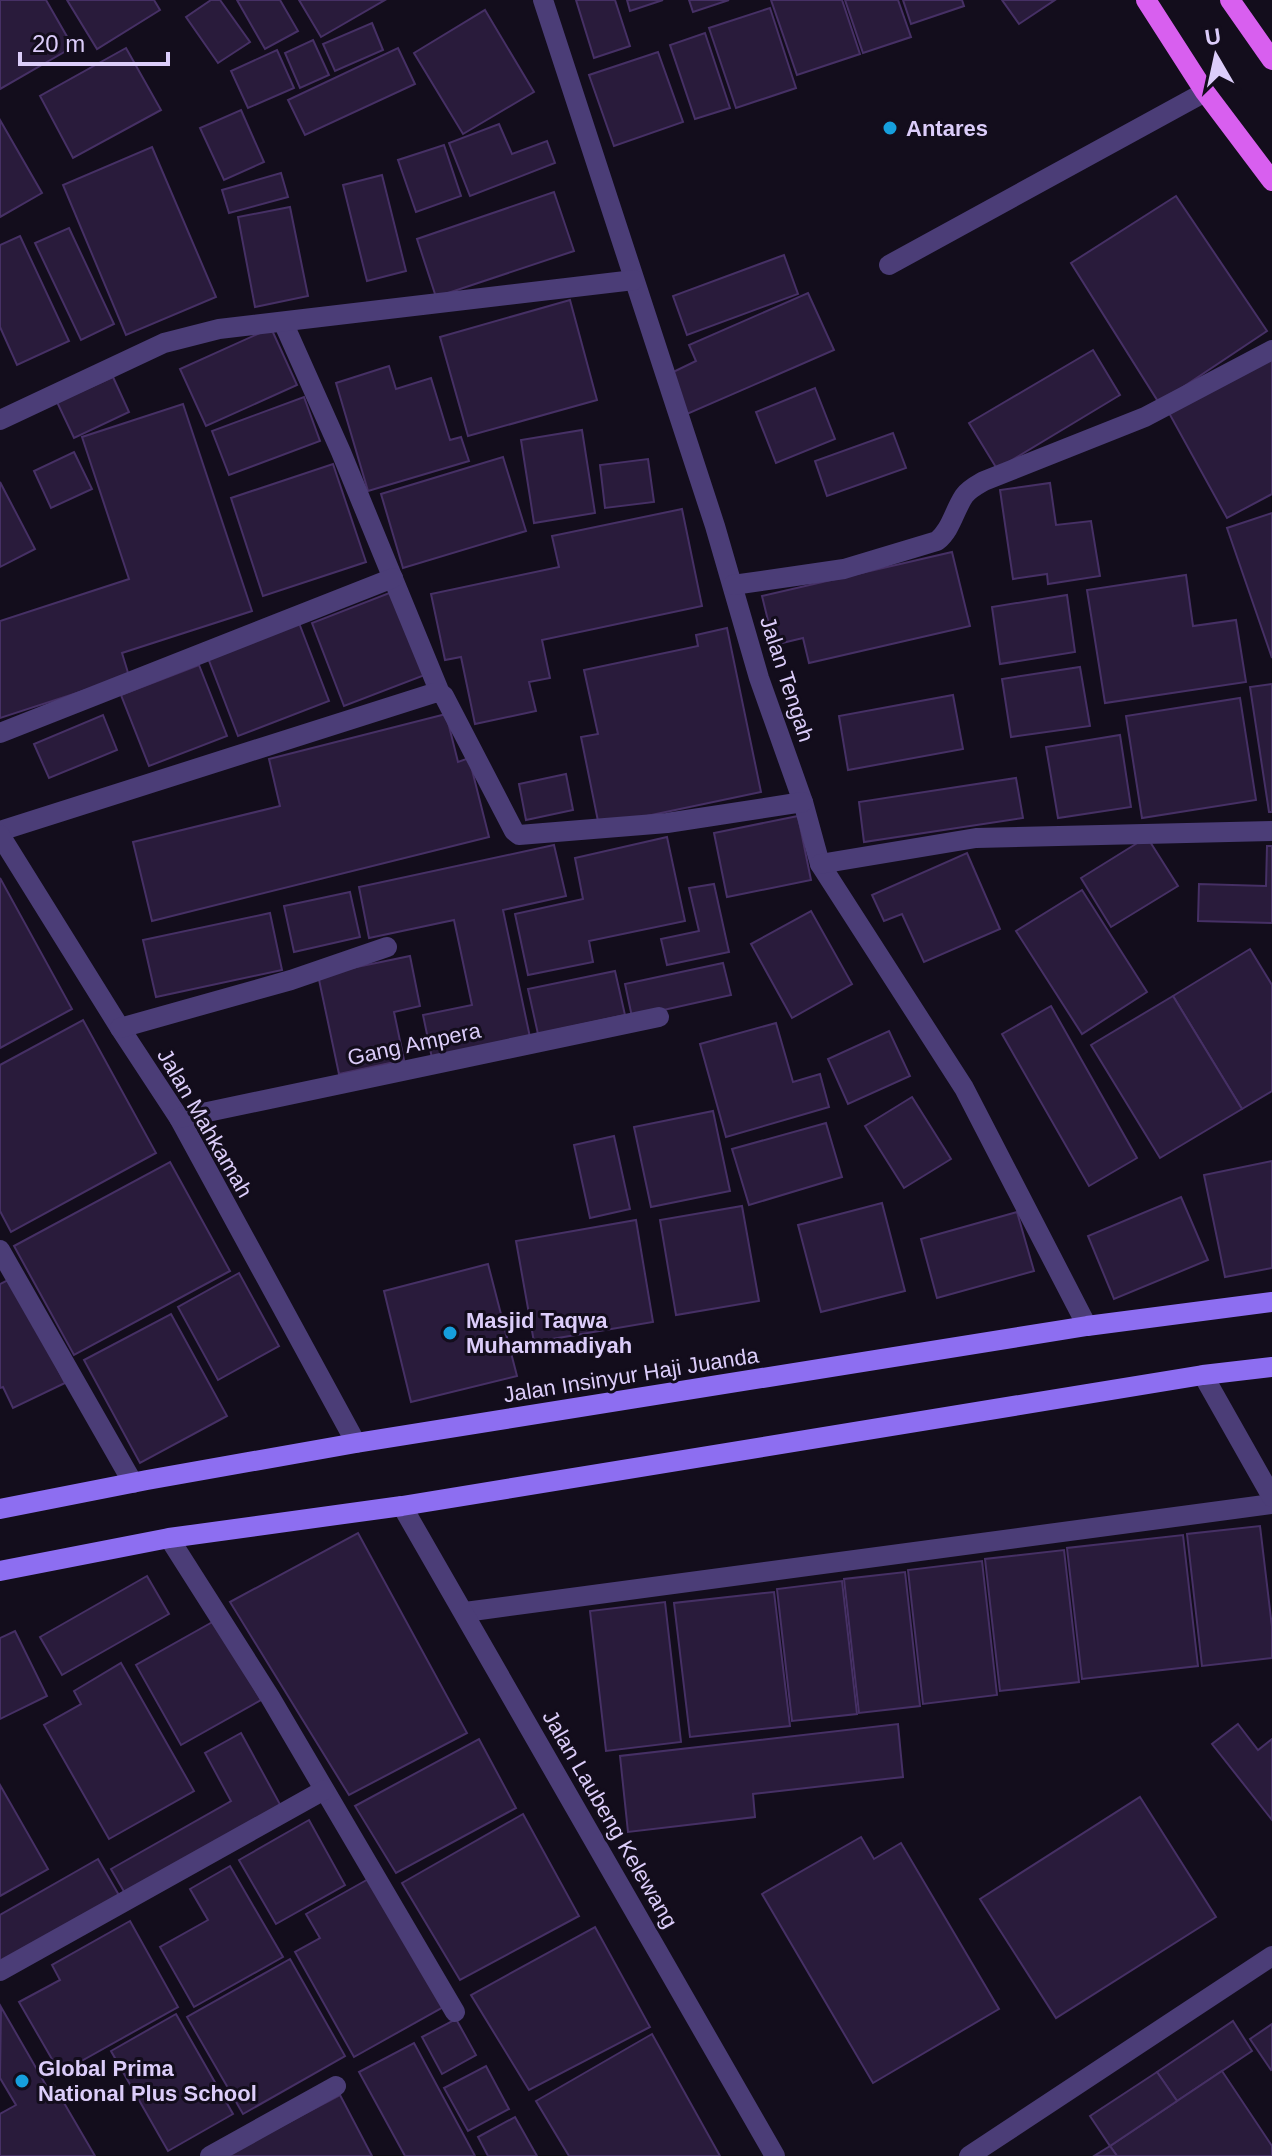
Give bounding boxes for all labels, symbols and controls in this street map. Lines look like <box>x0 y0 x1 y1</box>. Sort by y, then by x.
scale bar <box>20 16 168 66</box>
north arrow <box>1176 16 1256 96</box>
text: U <box>1203 23 1223 50</box>
text: 20 m <box>32 30 85 57</box>
place label: Antares <box>906 116 988 141</box>
marker: Antares <box>881 119 899 137</box>
street label: Jalan Tengah <box>755 613 819 745</box>
street label: Gang Ampera <box>345 1018 484 1070</box>
street label: Jalan Mahkamah <box>152 1044 258 1202</box>
place label: Masjid Taqwa Muhammadiyah <box>466 1308 632 1358</box>
marker: Masjid Taqwa Muhammadiyah <box>441 1324 459 1342</box>
street label: Jalan Insinyur Haji Juanda <box>502 1342 761 1408</box>
street label: Jalan Laubeng Kelewang <box>537 1706 683 1932</box>
place label: Global Prima National Plus School <box>38 2056 257 2106</box>
marker: Global Prima National Plus School <box>13 2072 31 2090</box>

